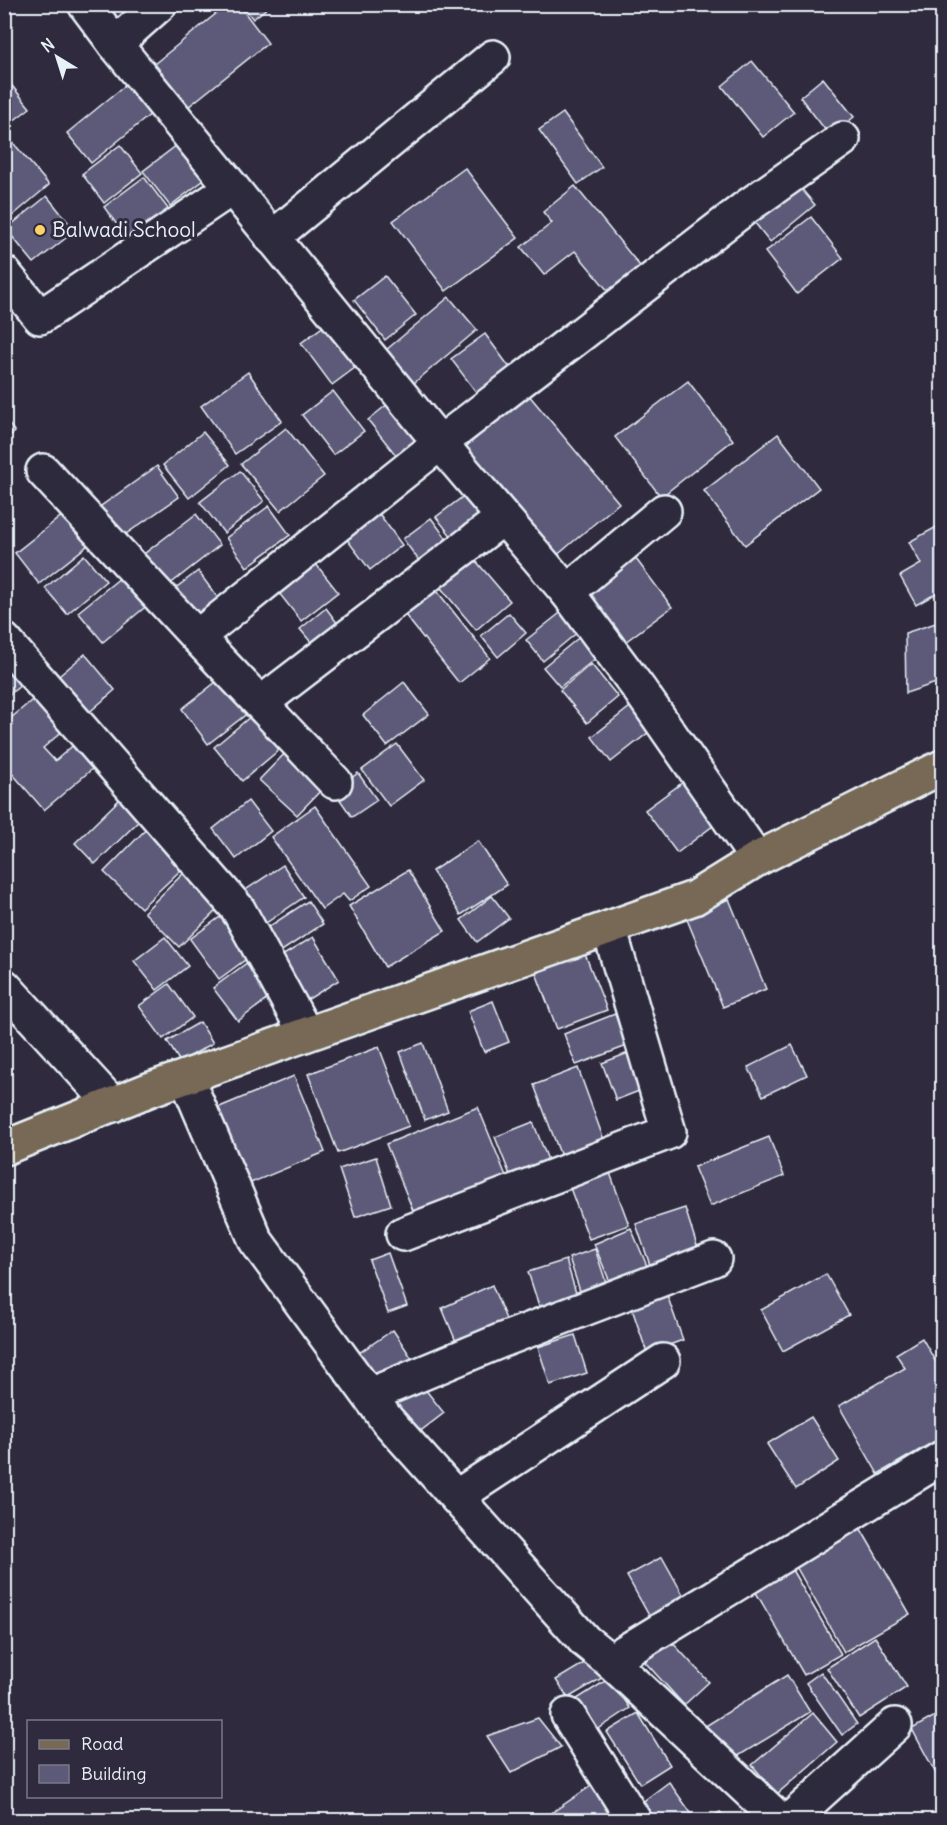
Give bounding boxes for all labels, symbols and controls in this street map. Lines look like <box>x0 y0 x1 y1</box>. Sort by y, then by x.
north arrow <box>27 27 87 87</box>
text: N <box>37 34 58 56</box>
place label: Balwadi School <box>52 216 196 243</box>
marker: Balwadi School <box>33 223 47 237</box>
legend <box>27 1720 222 1798</box>
text: Road <box>81 1732 124 1755</box>
text: Building <box>81 1762 146 1785</box>

